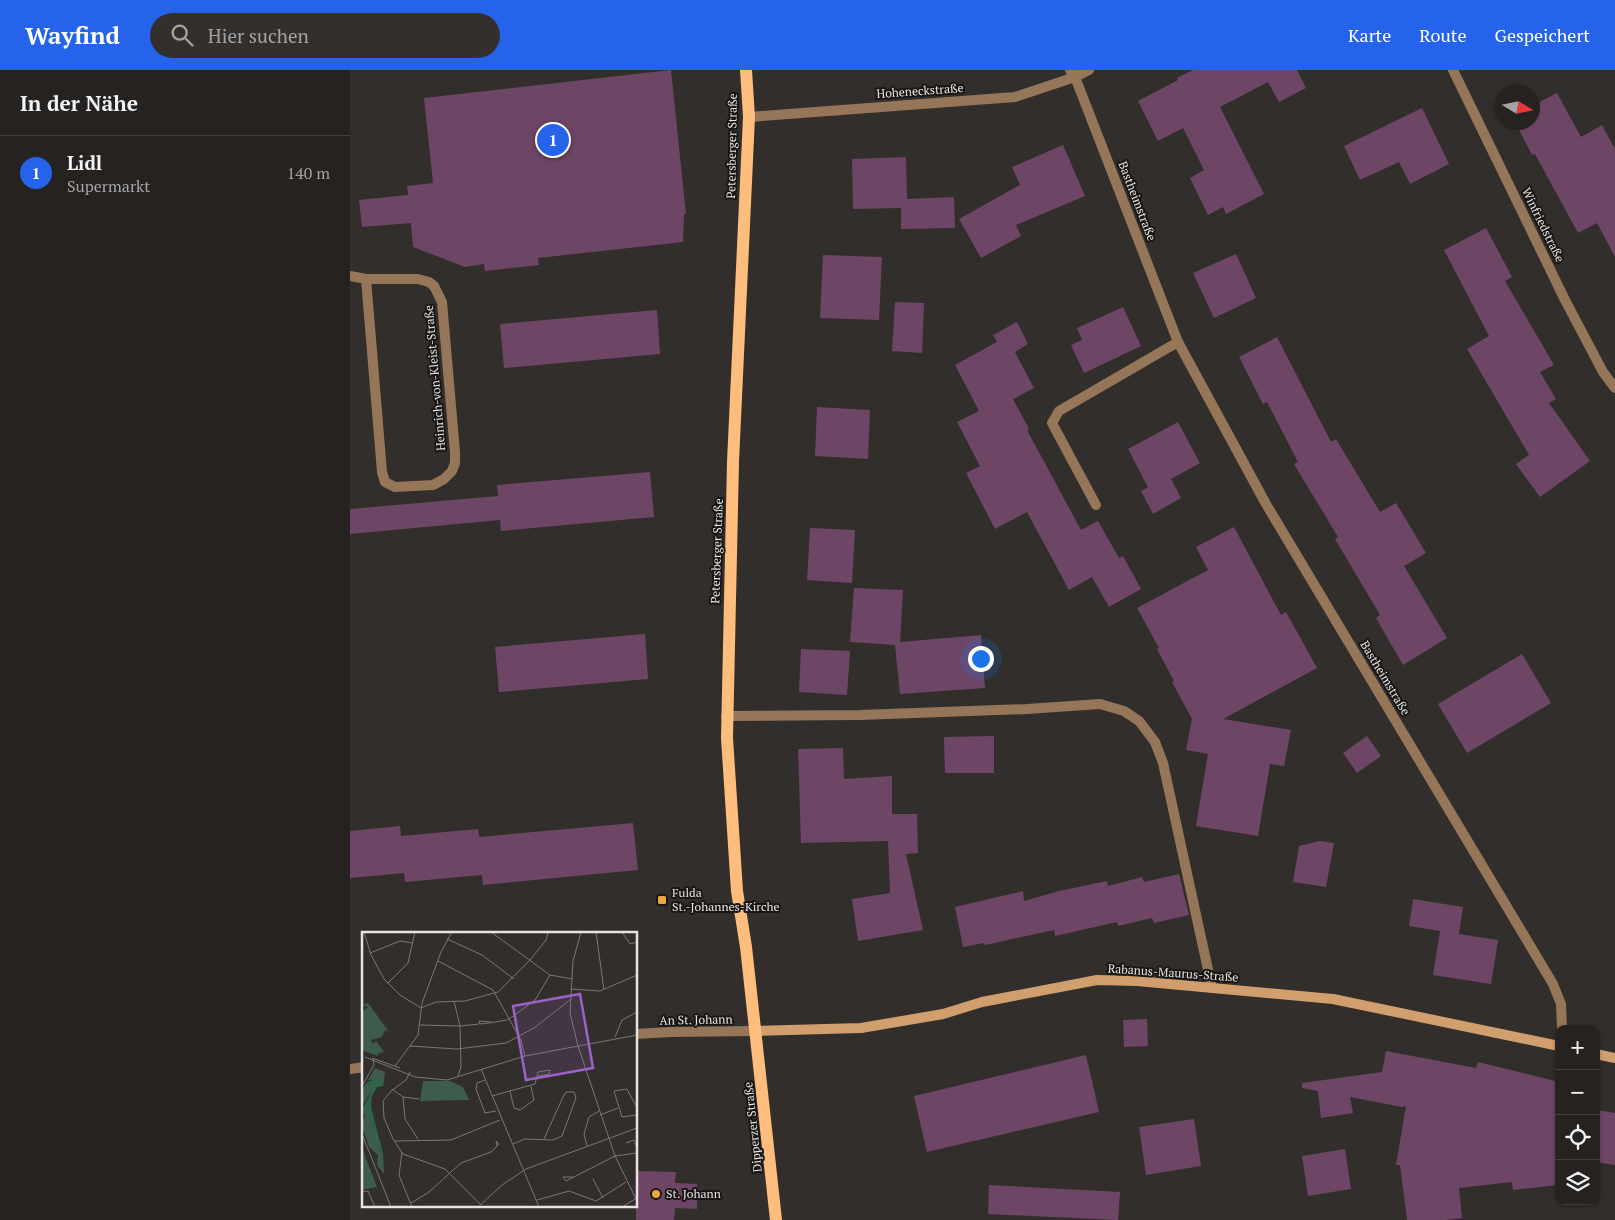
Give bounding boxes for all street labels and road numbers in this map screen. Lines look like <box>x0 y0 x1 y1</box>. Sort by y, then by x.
street label: Hoheneckstraße <box>876 80 964 101</box>
street label: Petersberger Straße <box>723 93 740 199</box>
street label: Bastheimstraße <box>1115 159 1160 243</box>
street label: Winfriedstraße <box>1519 185 1568 264</box>
street label: Heinrich-von-Kleist-Straße <box>421 304 448 452</box>
street label: Petersberger Straße <box>707 498 726 604</box>
street label: Bastheimstraße <box>1357 638 1414 718</box>
street label: Rabanus-Maurus-Straße <box>1107 960 1239 985</box>
street label: An St. Johann <box>659 1011 733 1028</box>
street label: Dipperzer Straße <box>740 1081 765 1173</box>

